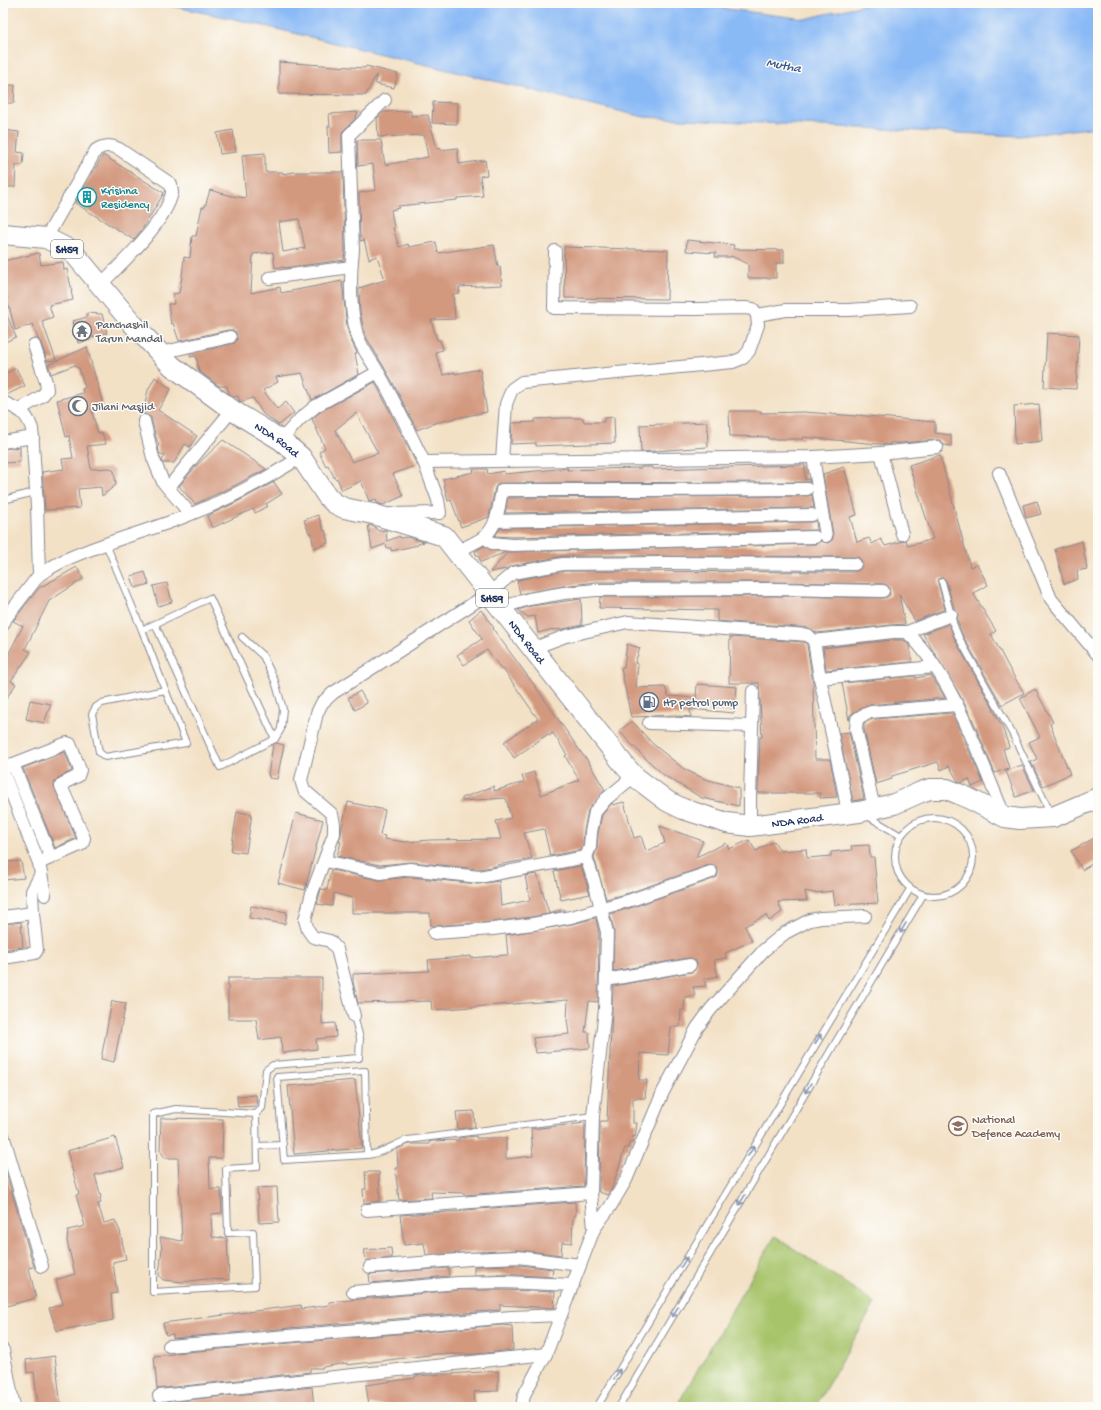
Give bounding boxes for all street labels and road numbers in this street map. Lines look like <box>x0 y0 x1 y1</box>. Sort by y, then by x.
road number: SH59 <box>51 240 83 258</box>
street label: NDA Road <box>251 420 302 462</box>
road number: SH59 <box>476 589 508 607</box>
street label: NDA Road <box>504 618 548 668</box>
street label: NDA Road <box>771 812 825 832</box>

